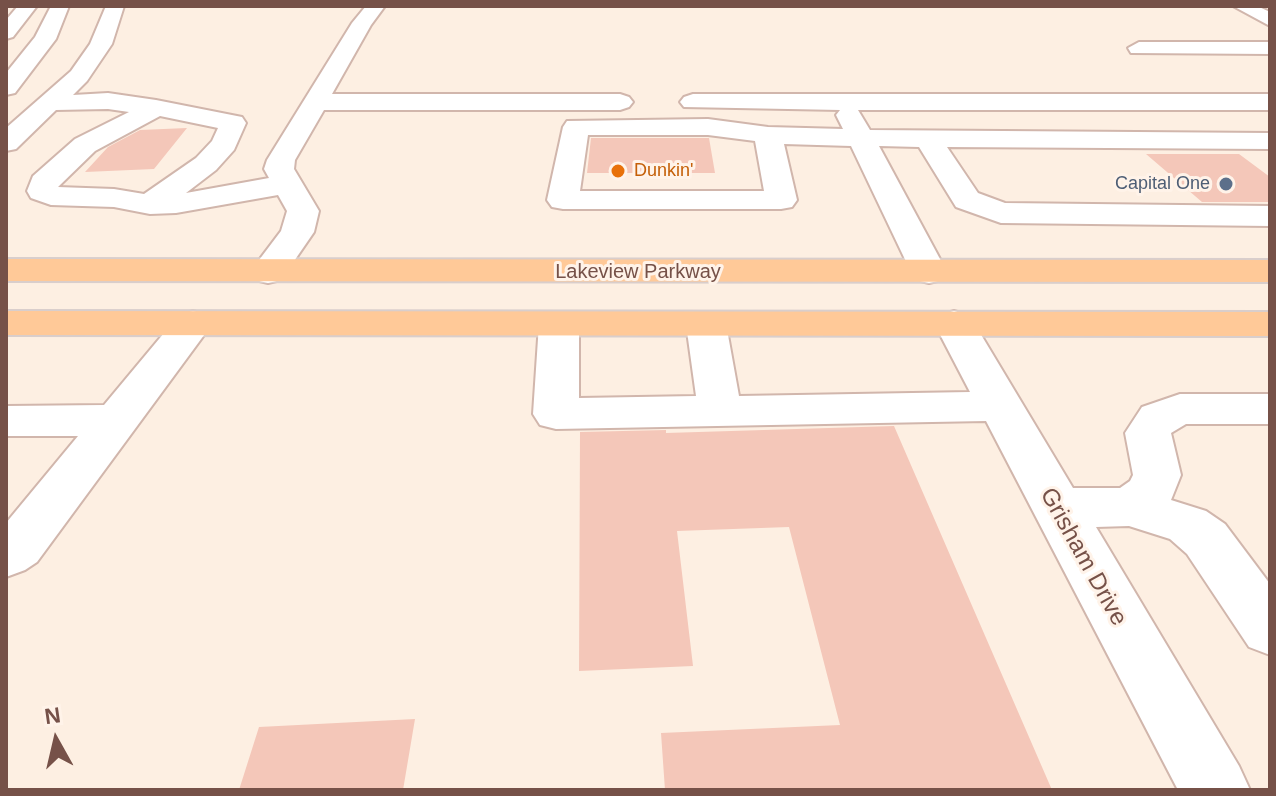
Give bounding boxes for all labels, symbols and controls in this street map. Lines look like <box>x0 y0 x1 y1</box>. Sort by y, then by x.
place label: Dunkin' <box>634 160 693 182</box>
marker: Dunkin' <box>609 162 627 180</box>
place label: Capital One <box>1115 173 1210 195</box>
marker: Capital One <box>1217 175 1235 193</box>
street label: Lakeview Parkway <box>555 260 721 284</box>
street label: Grisham Drive <box>1033 483 1133 631</box>
north arrow <box>16 700 96 780</box>
text: N <box>43 702 62 729</box>

